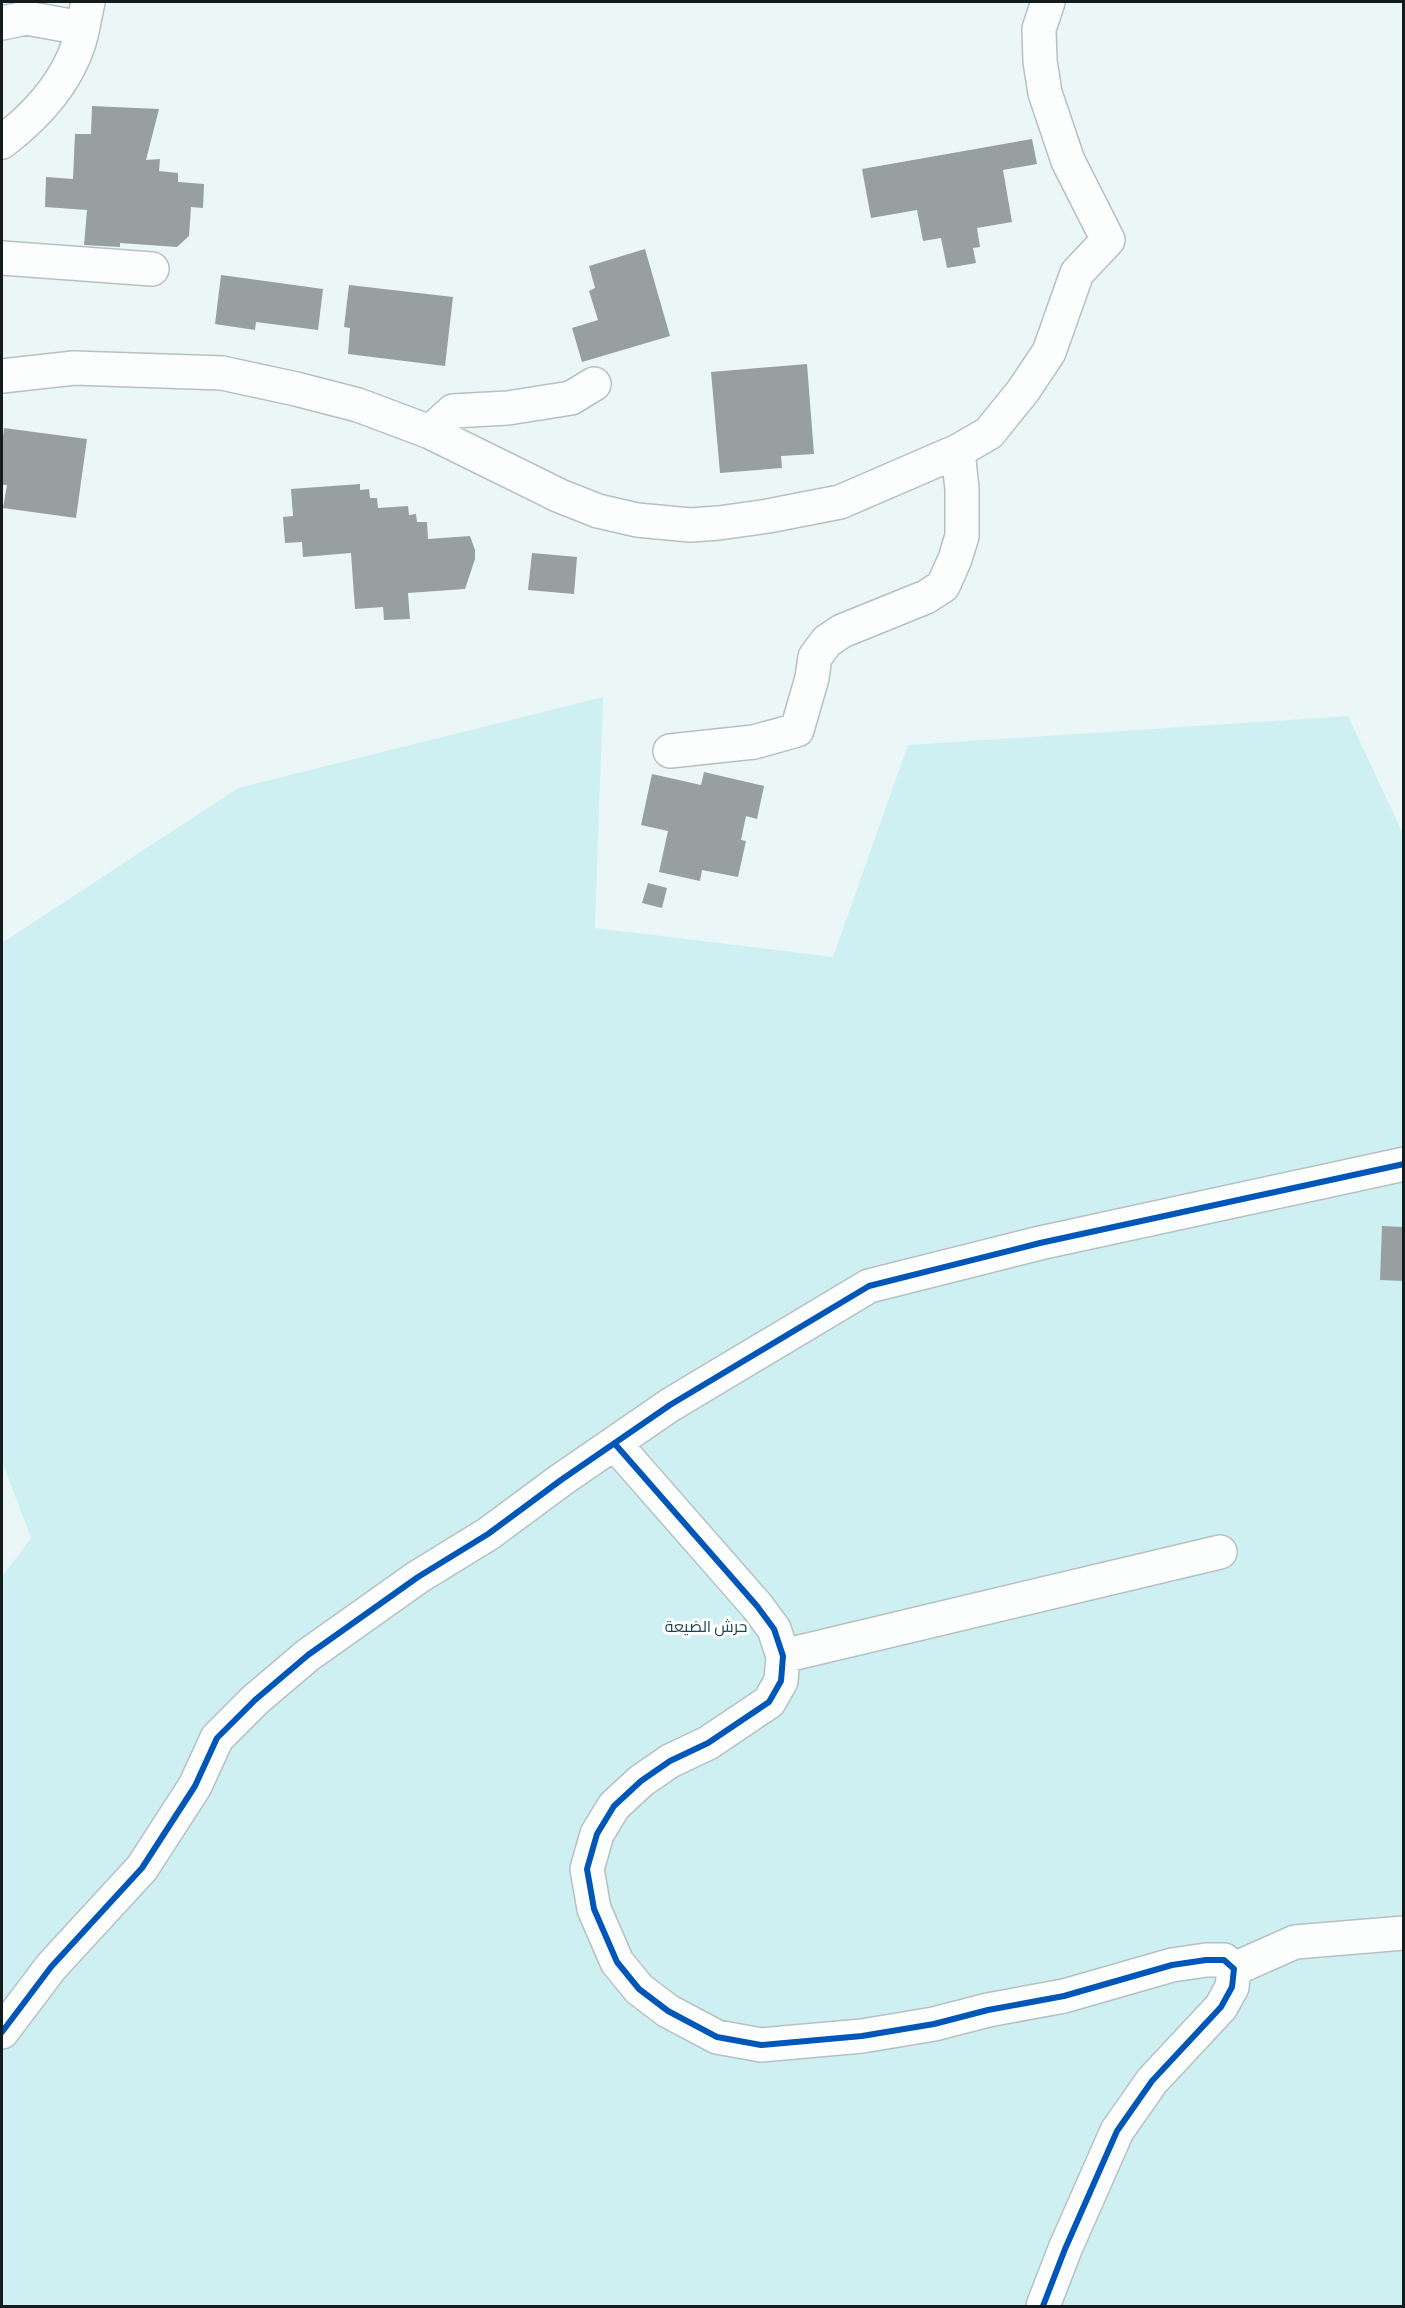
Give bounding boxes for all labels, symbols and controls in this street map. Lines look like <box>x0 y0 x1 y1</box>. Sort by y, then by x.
park label: حرش الضيعة <box>665 1616 747 1638</box>

